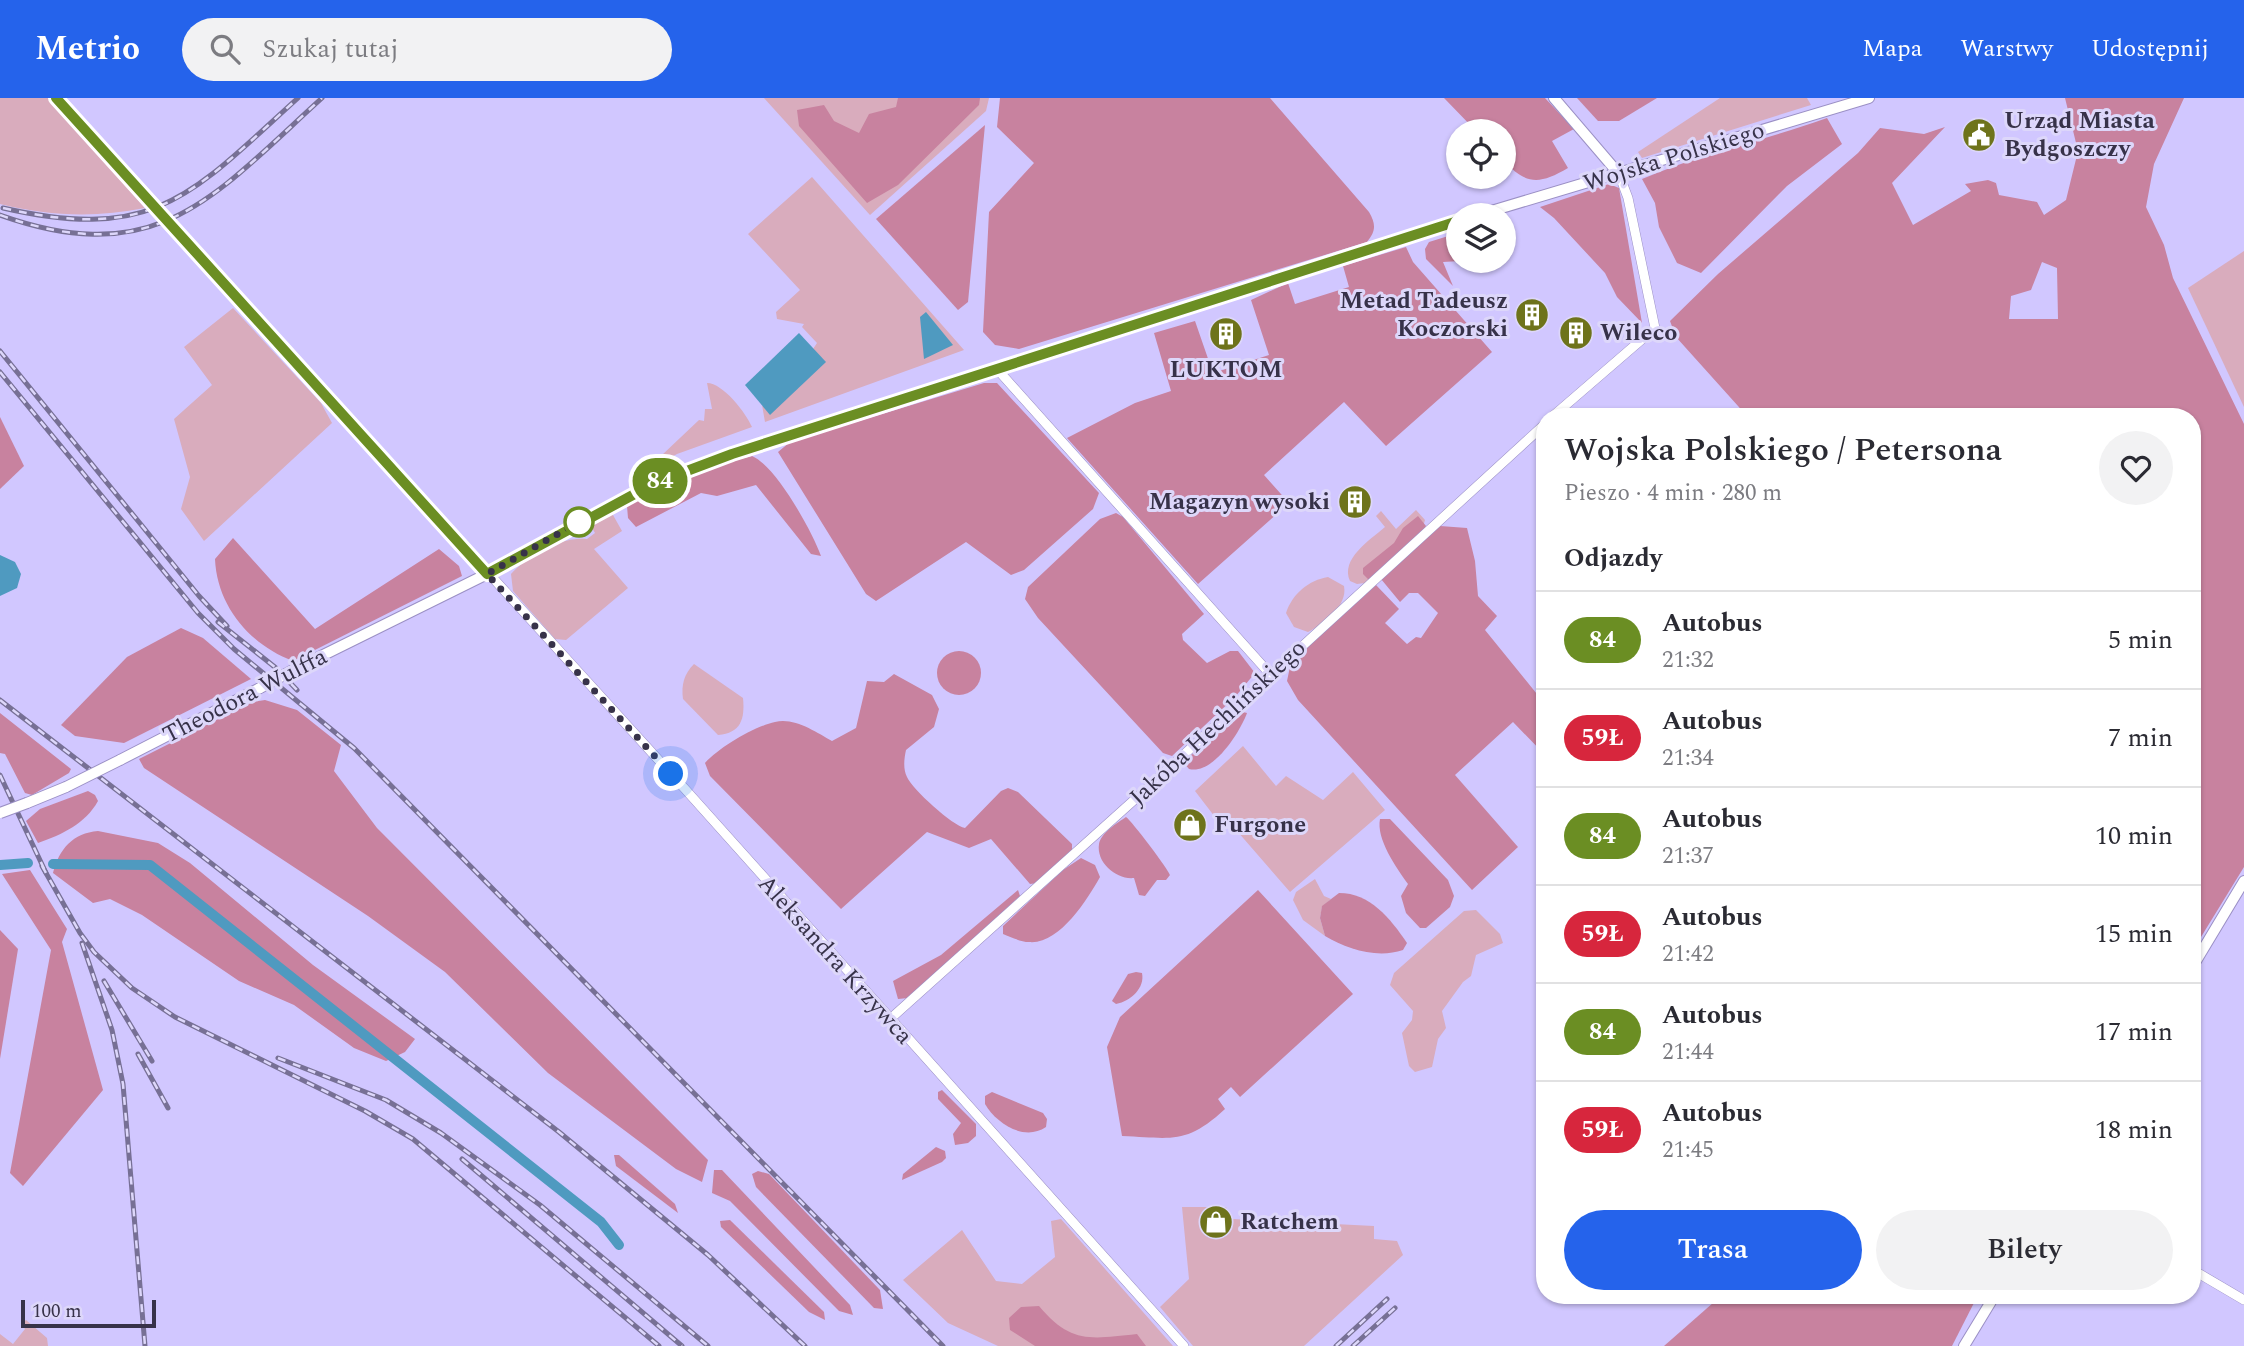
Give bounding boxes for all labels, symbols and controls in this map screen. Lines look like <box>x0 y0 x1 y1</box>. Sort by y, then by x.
search box <box>182 18 672 81</box>
text: Metrio <box>35 24 140 74</box>
text: Szukaj tutaj <box>262 29 399 69</box>
icon: search <box>206 30 244 68</box>
text: Mapa <box>1862 31 1922 67</box>
text: Warstwy <box>1960 31 2053 67</box>
text: Udostępnij <box>2091 31 2209 67</box>
place label: Urząd Miasta Bydgoszczy <box>2004 103 2155 167</box>
street label: Wojska Polskiego <box>1579 112 1769 202</box>
public building icon: Urząd Miasta Bydgoszczy <box>1960 116 1998 154</box>
map controls <box>1446 119 1516 273</box>
button: locate <box>1446 119 1516 189</box>
button: layers <box>1446 203 1516 273</box>
place label: Metad Tadeusz Koczorski <box>1340 283 1508 347</box>
building icon: Metad Tadeusz Koczorski <box>1513 296 1551 334</box>
building icon: Wileco <box>1557 314 1595 352</box>
building icon: LUKTOM <box>1207 315 1245 353</box>
place label: Wileco <box>1600 315 1677 351</box>
place label: LUKTOM <box>1170 352 1282 388</box>
text: Wojska Polskiego / Petersona <box>1564 425 2002 475</box>
button: heart <box>2099 431 2173 505</box>
line badge: 84 <box>628 458 692 504</box>
text: 84 <box>647 463 673 499</box>
text: Pieszo · 4 min · 280 m <box>1564 476 1782 511</box>
building icon: Magazyn wysoki <box>1336 483 1374 521</box>
place label: Magazyn wysoki <box>1149 484 1330 520</box>
unlabelled marker <box>564 507 594 537</box>
text: Odjazdy <box>1564 538 1662 578</box>
text: Autobus <box>1662 603 1763 643</box>
text: 5 min <box>2108 620 2173 660</box>
text: 84 <box>1589 622 1616 658</box>
street label: Jakóba Hechlińskiego <box>1121 631 1315 815</box>
street label: Theodora Wulffa <box>156 639 334 753</box>
text: 21:32 <box>1662 643 1714 678</box>
text: Autobus <box>1662 701 1763 741</box>
text: 7 min <box>2108 718 2173 758</box>
text: 59Ł <box>1581 720 1624 756</box>
text: 21:34 <box>1662 741 1714 776</box>
your location <box>653 756 688 791</box>
text: Autobus <box>1662 799 1763 839</box>
shop icon: Furgone <box>1171 806 1209 844</box>
place label: Furgone <box>1214 807 1306 843</box>
text: 10 min <box>2095 816 2173 856</box>
text: 84 <box>1589 818 1616 854</box>
text: 21:37 <box>1662 839 1714 874</box>
street label: Aleksandra Krzywca <box>749 867 921 1053</box>
text: Autobus <box>1662 897 1763 937</box>
text: 15 min <box>2095 914 2173 954</box>
text: 59Ł <box>1581 916 1624 952</box>
text: 21:42 <box>1662 937 1714 972</box>
text: Autobus <box>1662 995 1763 1035</box>
text: 17 min <box>2095 1012 2173 1052</box>
text: 84 <box>1589 1014 1616 1050</box>
text: 21:44 <box>1662 1035 1714 1070</box>
text: Autobus <box>1662 1093 1763 1133</box>
text: 18 min <box>2095 1110 2173 1150</box>
text: 59Ł <box>1581 1112 1624 1148</box>
text: 21:45 <box>1662 1133 1714 1168</box>
shop icon: Ratchem <box>1197 1203 1235 1241</box>
place label: Ratchem <box>1240 1204 1339 1240</box>
button: Trasa <box>1564 1210 1862 1290</box>
button: Bilety <box>1876 1210 2173 1290</box>
scale bar <box>21 1297 156 1329</box>
text: 100 m <box>32 1297 82 1326</box>

